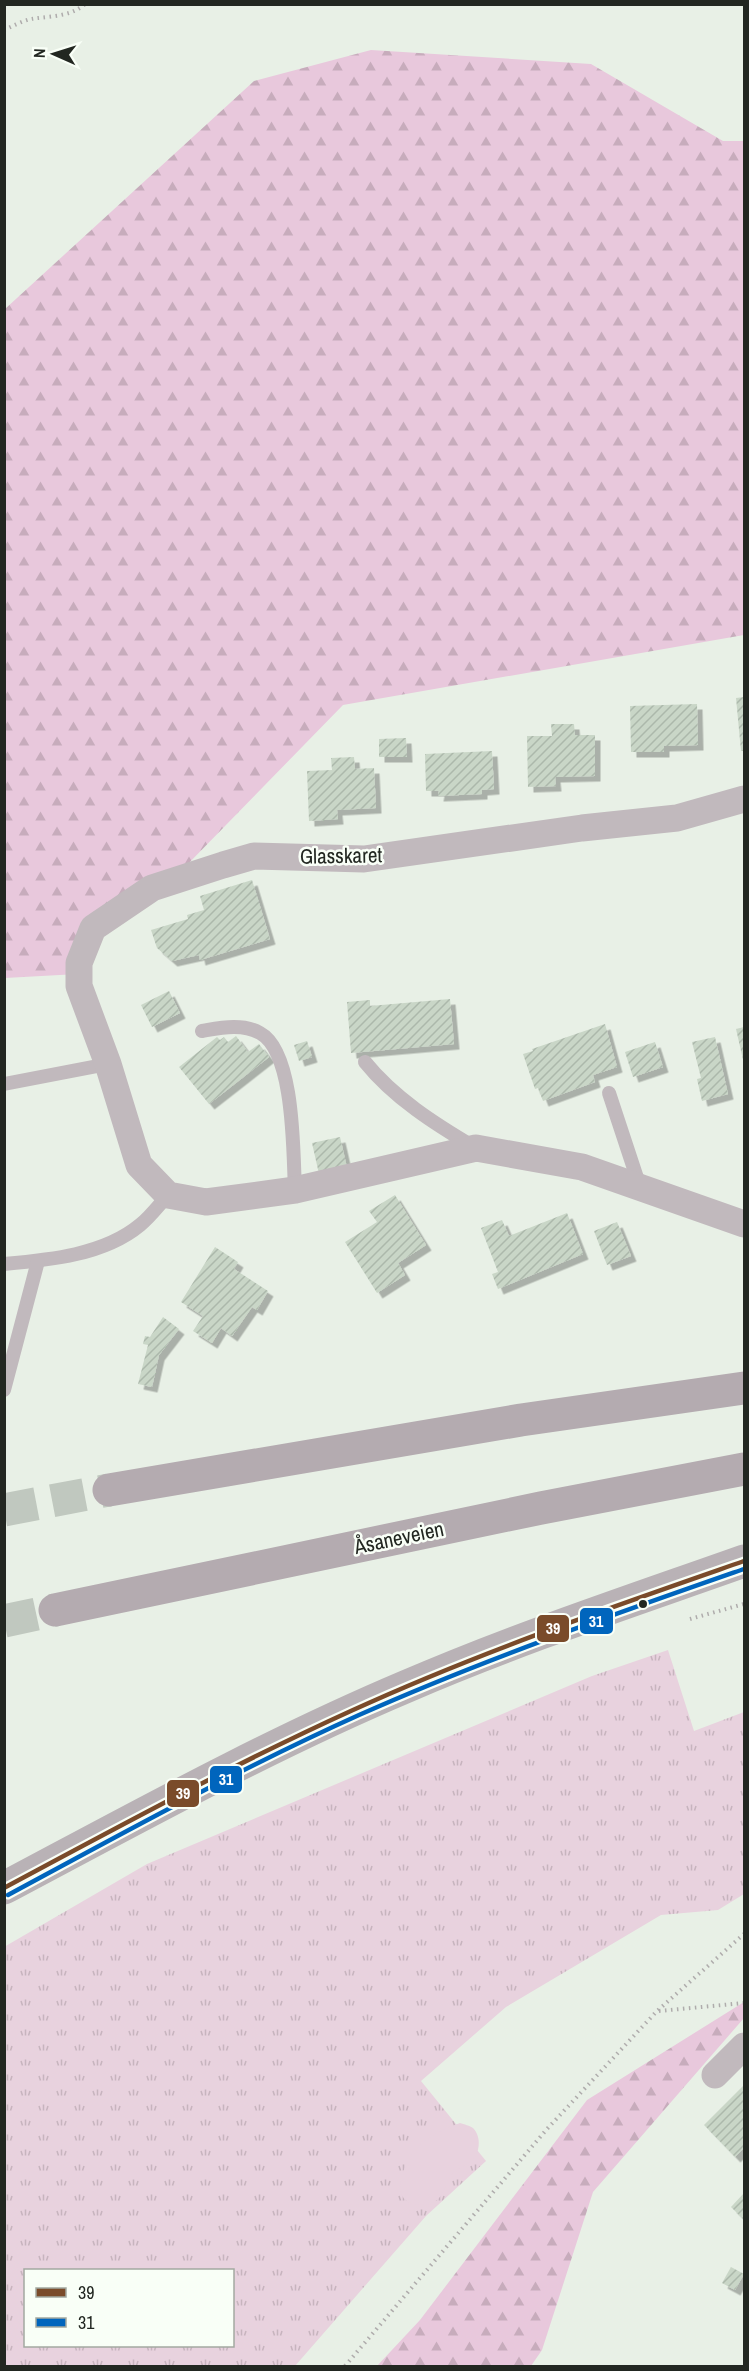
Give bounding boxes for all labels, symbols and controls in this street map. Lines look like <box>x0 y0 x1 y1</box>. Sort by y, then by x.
north arrow <box>24 24 84 84</box>
text: N <box>28 48 50 59</box>
street label: Glasskaret <box>300 840 383 871</box>
street label: Åsaneveien <box>350 1514 446 1561</box>
unlabelled marker <box>637 1598 649 1610</box>
line badge: 31 <box>579 1607 614 1635</box>
text: 31 <box>589 1610 604 1632</box>
line badge: 39 <box>536 1614 570 1643</box>
text: 39 <box>546 1617 560 1639</box>
line badge: 31 <box>209 1765 243 1794</box>
text: 31 <box>219 1768 234 1790</box>
line badge: 39 <box>166 1779 200 1808</box>
text: 39 <box>176 1782 190 1804</box>
legend <box>24 2269 234 2347</box>
text: 39 <box>78 2280 94 2305</box>
text: 31 <box>78 2310 95 2335</box>

